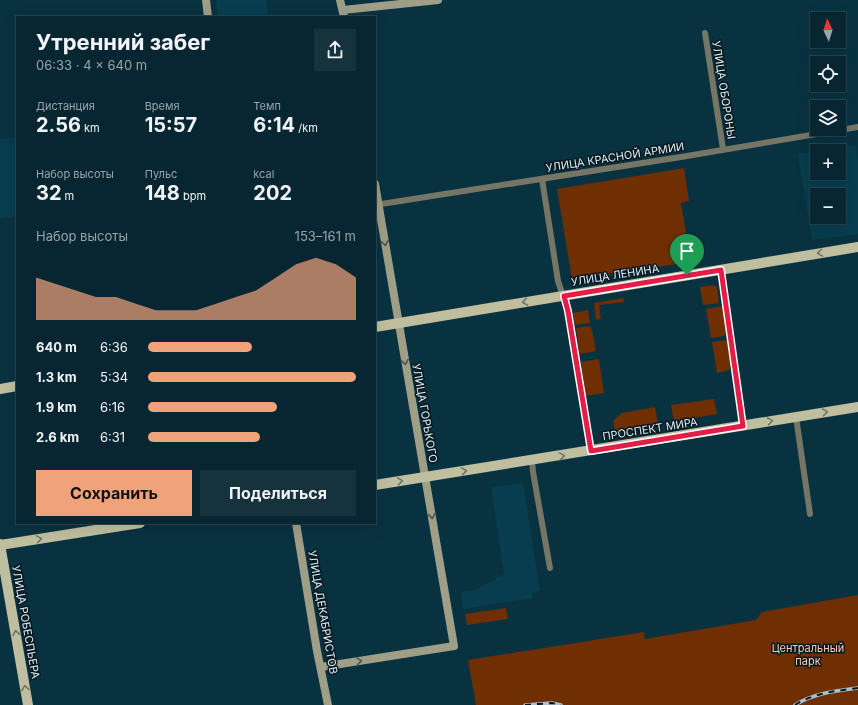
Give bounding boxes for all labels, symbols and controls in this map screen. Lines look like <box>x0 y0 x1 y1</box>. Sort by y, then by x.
north arrow <box>810 12 846 48</box>
map controls <box>810 12 846 224</box>
text: Утренний забег <box>36 29 210 55</box>
button: share <box>314 29 356 71</box>
street label: УЛИЦА ОБОРОНЫ <box>709 40 739 140</box>
button: locate <box>810 56 846 92</box>
text: 06:33 · 4 × 640 m <box>36 57 147 73</box>
text: Дистанция <box>36 99 95 113</box>
text: Время <box>145 99 180 113</box>
text: Темп <box>253 99 281 113</box>
button: layers <box>810 100 846 136</box>
text: 2.56 <box>36 113 81 137</box>
text: 15:57 <box>145 113 197 137</box>
text: 6:14 <box>253 113 295 137</box>
text: km <box>81 121 100 135</box>
text: /km <box>295 121 318 135</box>
street label: УЛИЦА КРАСНОЙ АРМИИ <box>545 139 685 175</box>
button: + <box>810 144 846 180</box>
text: Набор высоты <box>36 167 114 181</box>
text: Пульс <box>145 167 177 181</box>
text: kcal <box>253 167 274 181</box>
text: 32 <box>36 181 62 205</box>
text: 148 <box>145 181 180 205</box>
text: 202 <box>253 181 292 205</box>
button: − <box>810 188 846 224</box>
text: m <box>62 189 74 203</box>
text: bpm <box>180 189 206 203</box>
text: Набор высоты <box>36 228 128 244</box>
text: 153–161 m <box>295 228 356 244</box>
pin <box>670 234 704 275</box>
one-way arrow <box>381 240 389 246</box>
icon: arrive <box>676 240 698 262</box>
one-way arrow <box>816 249 823 257</box>
street label: УЛИЦА ЛЕНИНА <box>570 261 661 289</box>
one-way arrow <box>522 297 528 306</box>
text: 640 m <box>36 339 77 355</box>
text: 6:36 <box>100 339 128 355</box>
one-way arrow <box>401 359 409 365</box>
street label: УЛИЦА ГОРЬКОГО <box>409 362 441 464</box>
text: 1.3 km <box>36 369 77 385</box>
text: 5:34 <box>100 369 128 385</box>
text: 1.9 km <box>36 399 77 415</box>
text: 6:16 <box>100 399 125 415</box>
one-way arrow <box>822 408 828 417</box>
street label: ПРОСПЕКТ МИРА <box>601 415 699 443</box>
one-way arrow <box>767 417 773 426</box>
text: 2.6 km <box>36 429 79 445</box>
text: 6:31 <box>100 429 125 445</box>
one-way arrow <box>558 452 565 460</box>
one-way arrow <box>460 467 467 476</box>
button: Сохранить <box>36 470 192 516</box>
button: Поделиться <box>200 470 356 516</box>
one-way arrow <box>397 477 403 486</box>
one-way arrow <box>427 513 435 519</box>
one-way arrow <box>36 535 42 544</box>
street label: УЛИЦА ДЕКАБРИСТОВ <box>305 549 341 675</box>
street label: УЛИЦА РОБЕСПЬЕРА <box>9 564 43 680</box>
one-way arrow <box>12 630 21 636</box>
park label: Центральный парк <box>772 641 844 668</box>
one-way arrow <box>356 657 362 666</box>
one-way arrow <box>22 685 30 691</box>

